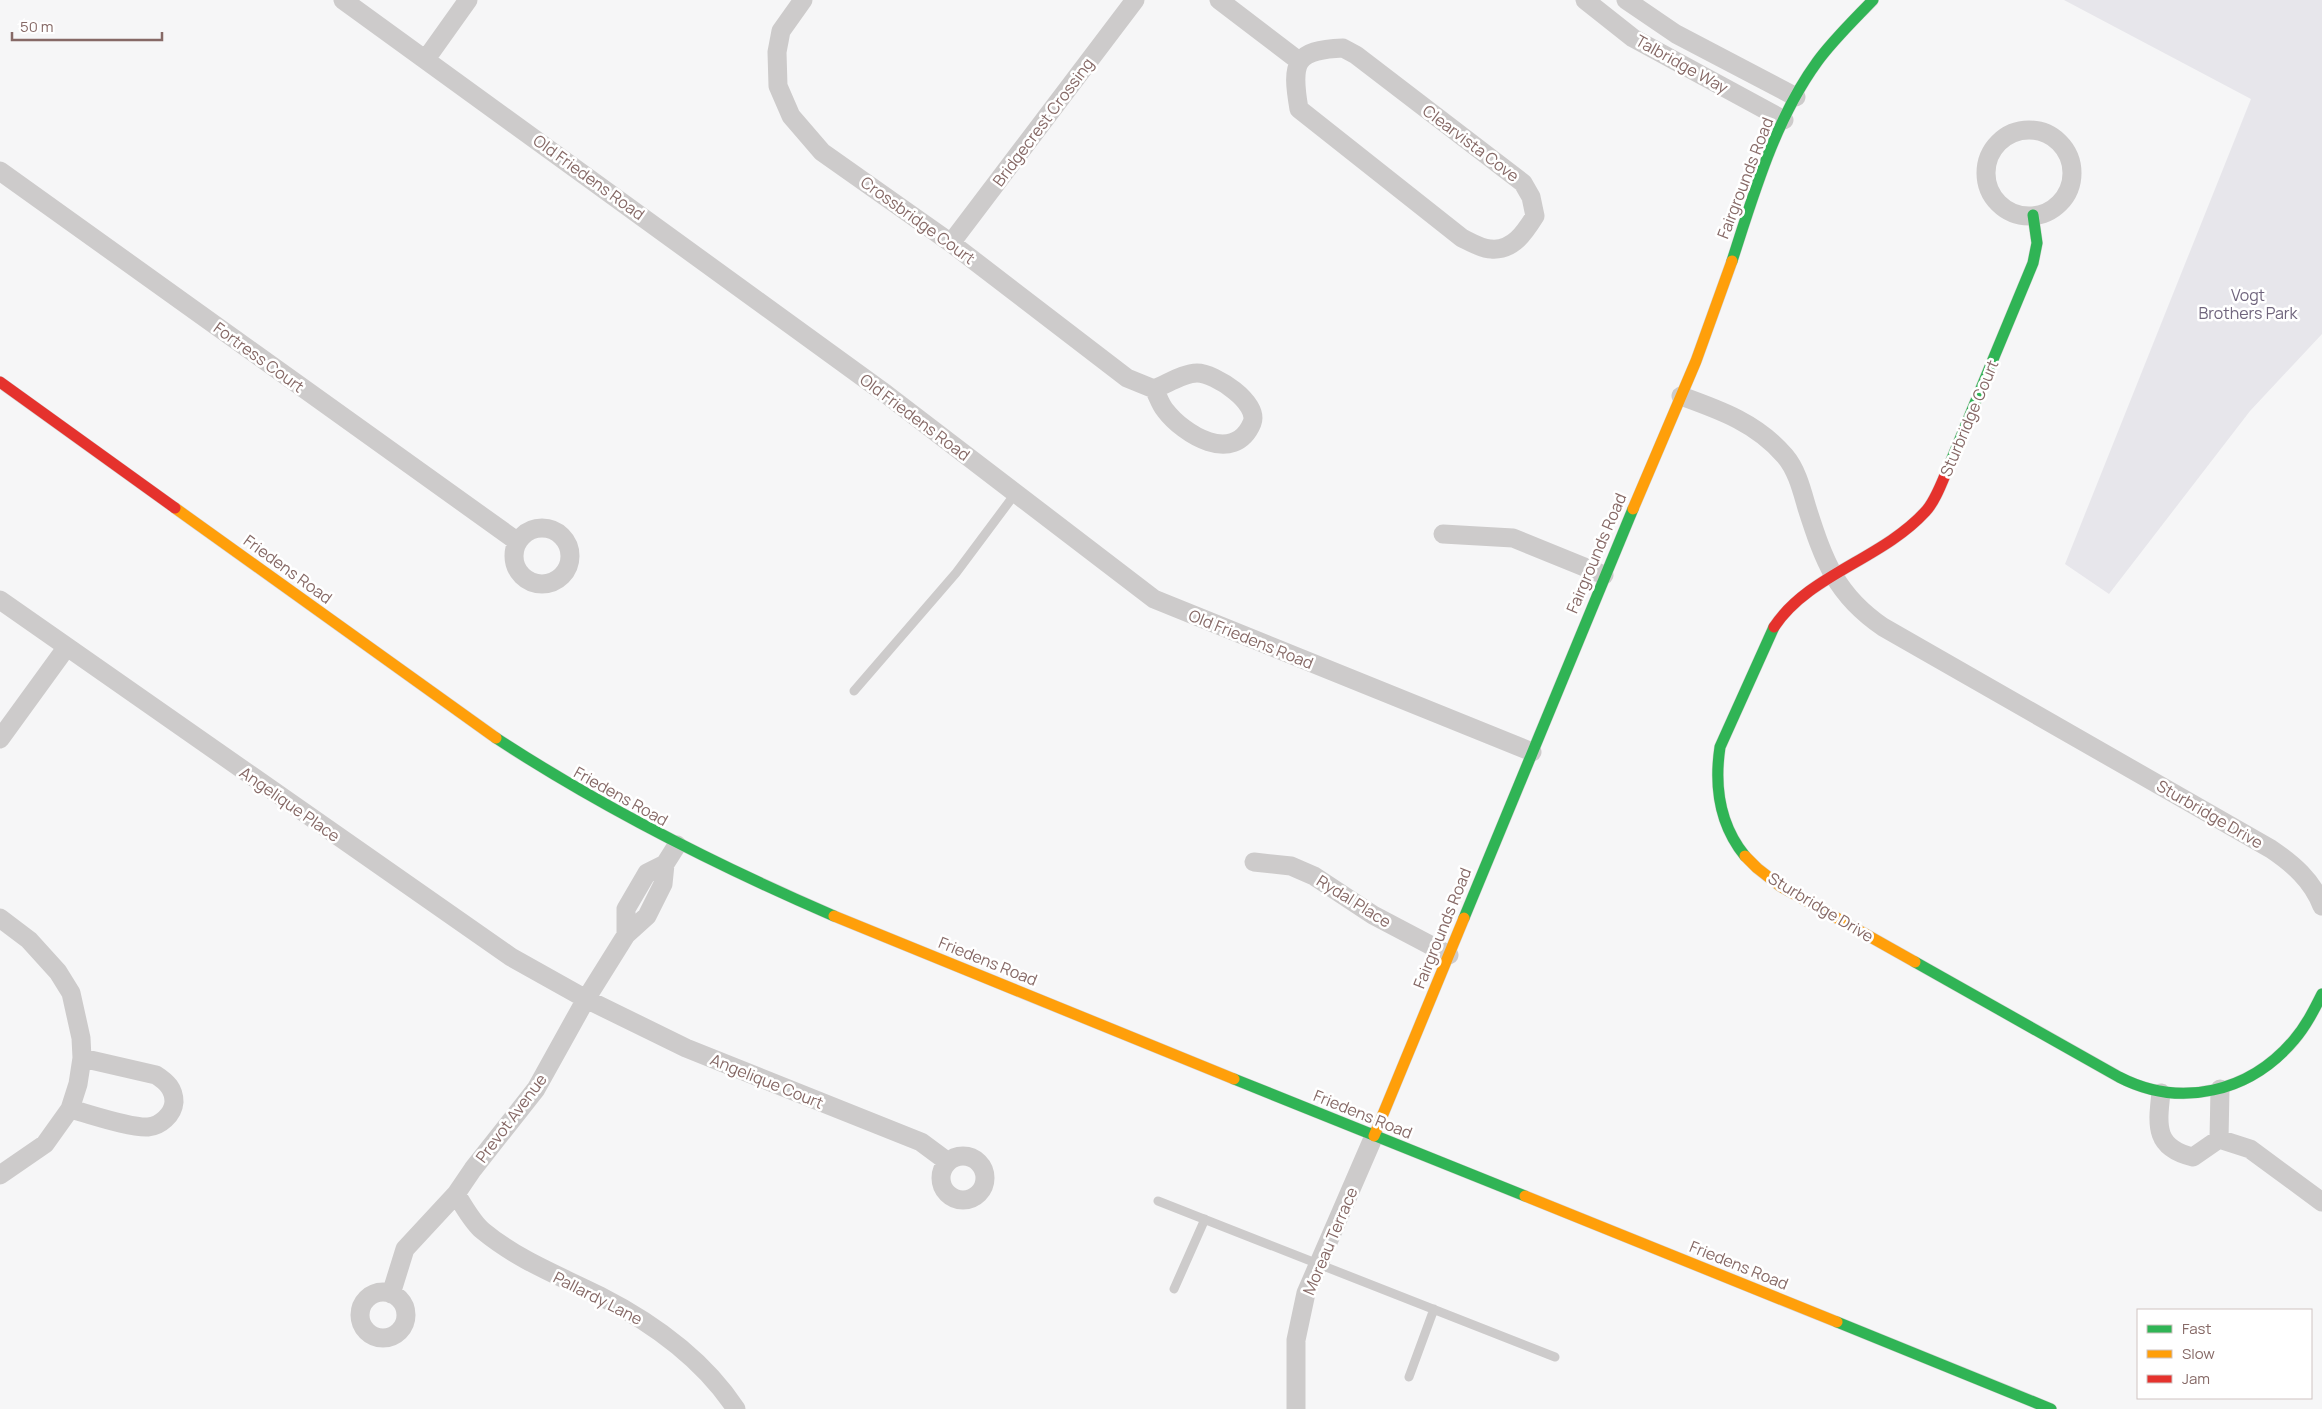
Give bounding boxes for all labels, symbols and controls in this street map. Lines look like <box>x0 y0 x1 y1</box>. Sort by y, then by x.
scale bar <box>12 10 162 42</box>
text: 50 m <box>20 16 54 37</box>
street label: Talbridge Way <box>1632 30 1733 99</box>
street label: Bridgecrest Crossing <box>987 53 1099 191</box>
street label: Clearvista Cove <box>1418 99 1524 187</box>
street label: Fairgrounds Road <box>1712 114 1778 242</box>
street label: Old Friedens Road <box>529 129 649 225</box>
street label: Crossbridge Court <box>856 171 980 269</box>
park label: Vogt Brothers Park <box>2198 284 2299 324</box>
street label: Fortress Court <box>209 317 309 397</box>
street label: Sturbridge Court <box>1935 356 2003 480</box>
street label: Old Friedens Road <box>855 368 975 466</box>
street label: Fairgrounds Road <box>1561 490 1631 616</box>
street label: Friedens Road <box>239 529 337 609</box>
street label: Old Friedens Road <box>1185 604 1317 674</box>
street label: Angelique Place <box>235 761 345 847</box>
street label: Friedens Road <box>570 761 672 831</box>
street label: Sturbridge Drive <box>2153 775 2267 853</box>
street label: Fairgrounds Road <box>1408 864 1476 992</box>
street label: Sturbridge Drive <box>1764 867 1878 947</box>
street label: Rydal Place <box>1313 869 1395 933</box>
street label: Friedens Road <box>935 931 1041 991</box>
street label: Angelique Court <box>707 1048 827 1114</box>
street label: Prevot Avenue <box>470 1069 552 1167</box>
street label: Friedens Road <box>1310 1084 1416 1144</box>
street label: Moreau Terrace <box>1297 1184 1363 1298</box>
street label: Friedens Road <box>1686 1235 1792 1295</box>
street label: Pallardy Lane <box>550 1266 646 1330</box>
legend <box>2137 1309 2312 1399</box>
text: Fast <box>2182 1318 2211 1339</box>
text: Slow <box>2182 1343 2215 1364</box>
text: Jam <box>2182 1368 2210 1389</box>

